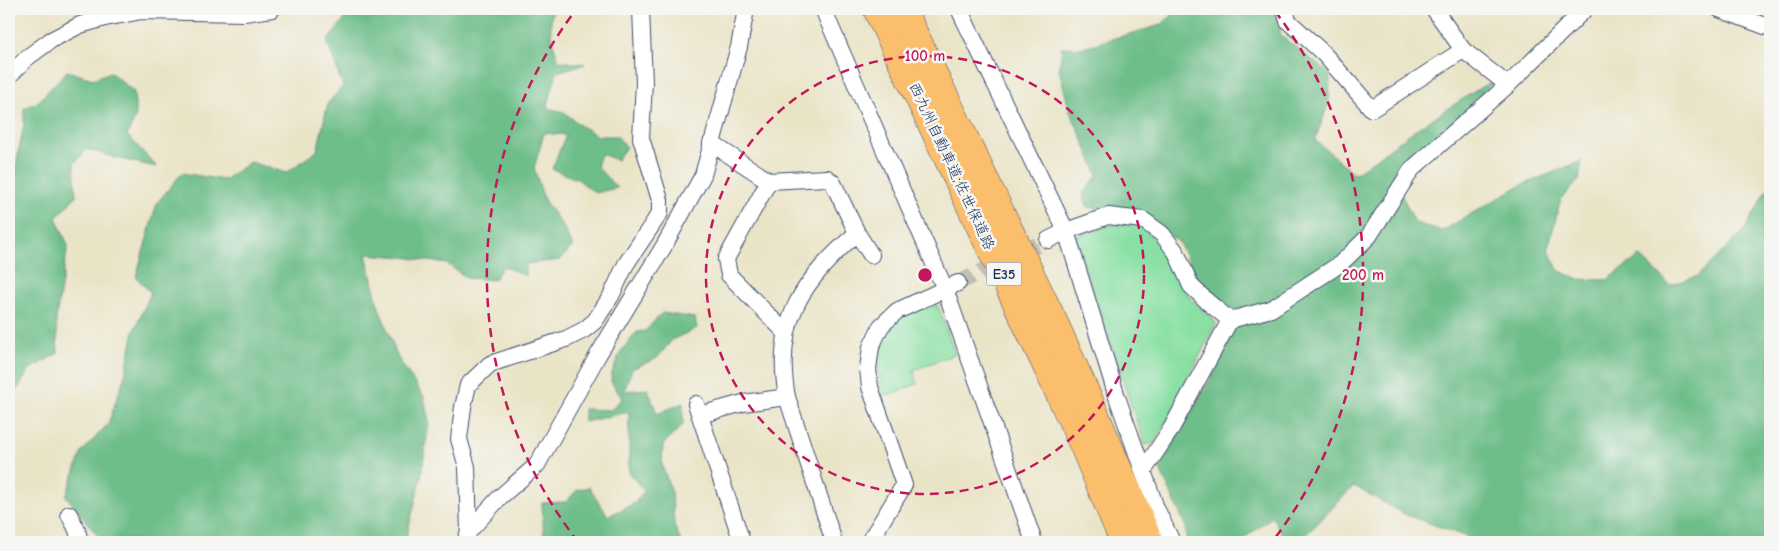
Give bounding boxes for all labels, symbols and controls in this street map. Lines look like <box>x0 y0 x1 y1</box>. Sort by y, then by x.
text: 100 m <box>905 47 945 65</box>
street label: 西九州自動車道;佐世保道路 <box>905 79 999 253</box>
road number: E35 <box>986 262 1022 286</box>
centre of rings <box>916 266 934 284</box>
text: 200 m <box>1342 266 1384 284</box>

